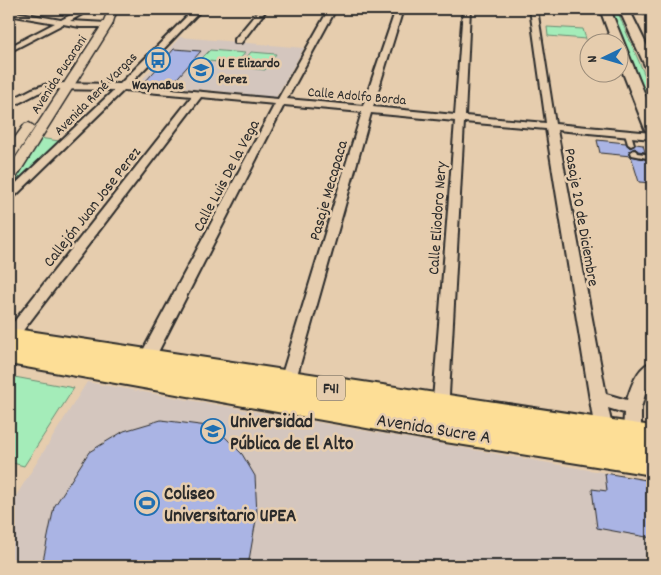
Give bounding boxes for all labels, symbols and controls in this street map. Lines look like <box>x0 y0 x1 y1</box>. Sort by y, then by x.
street label: Avenida Pucarani <box>27 31 93 118</box>
north arrow <box>578 32 628 82</box>
bus stop icon: WaynaBus <box>145 47 171 73</box>
street label: Avenida René Vargas <box>50 48 143 141</box>
place label: U E Elizardo Perez <box>218 54 280 90</box>
text: N <box>583 55 603 63</box>
school or university icon: U E Elizardo Perez <box>188 57 214 83</box>
place label: WaynaBus <box>132 76 184 96</box>
street label: Calle Adolfo Borda <box>307 83 407 111</box>
street label: Calle Luis De la Vega <box>188 116 267 236</box>
street label: Pasaje Mecapaca <box>304 138 355 243</box>
street label: Callejón Juan Jose Perez <box>39 142 147 273</box>
street label: Pasaje 20 de Diciembre <box>557 147 604 288</box>
street label: Calle Eliodoro Nery <box>423 160 454 276</box>
road number: F41 <box>317 376 345 400</box>
street label: Avenida Sucre A <box>374 408 493 453</box>
place label: Universidad Pública de El Alto <box>230 410 354 459</box>
school or university icon: Universidad Pública de El Alto <box>200 418 226 444</box>
place label: Coliseo Universitario UPEA <box>164 482 296 531</box>
sports icon: Coliseo Universitario UPEA <box>134 490 160 516</box>

